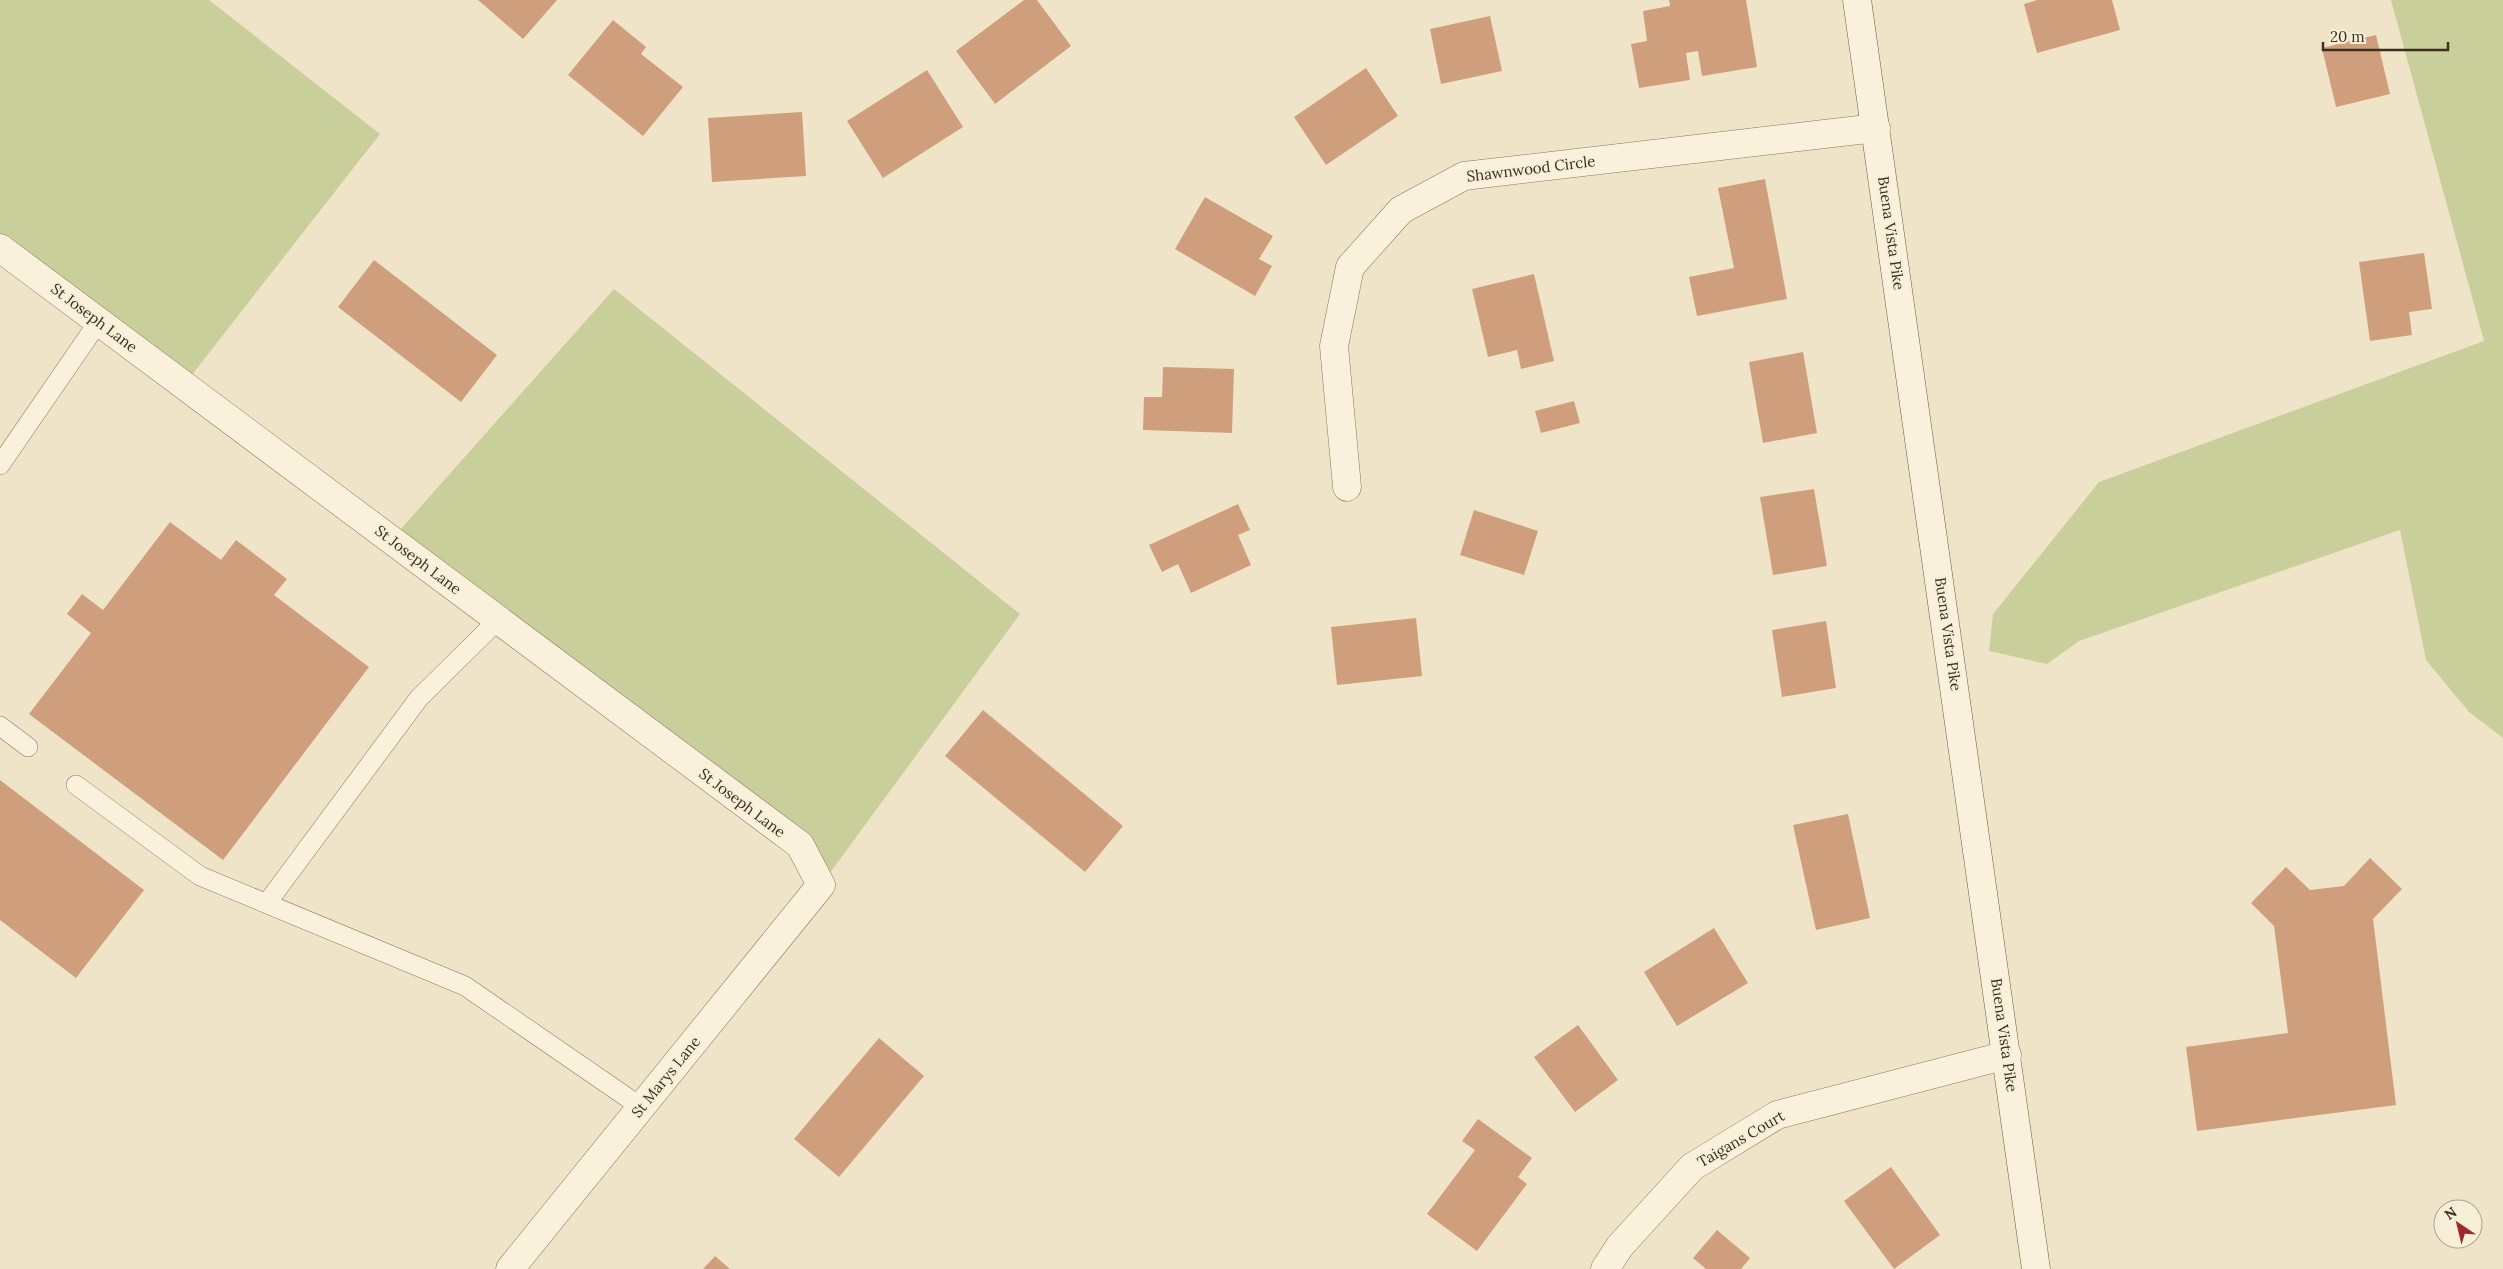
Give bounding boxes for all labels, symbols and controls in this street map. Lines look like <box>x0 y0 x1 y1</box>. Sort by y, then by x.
scale bar <box>2323 20 2448 52</box>
text: 20 m <box>2330 27 2365 46</box>
street label: Shawnwood Circle <box>1466 151 1596 186</box>
street label: Buena Vista Pike <box>1874 175 1909 291</box>
street label: St Joseph Lane <box>47 279 141 356</box>
street label: St Joseph Lane <box>371 521 465 598</box>
street label: Buena Vista Pike <box>1931 576 1966 692</box>
street label: St Joseph Lane <box>695 764 789 841</box>
street label: Buena Vista Pike <box>1987 977 2022 1093</box>
street label: St Marys Lane <box>627 1032 704 1121</box>
street label: Taigans Court <box>1694 1106 1788 1171</box>
north arrow <box>2433 1199 2483 1249</box>
text: N <box>2441 1203 2460 1224</box>

